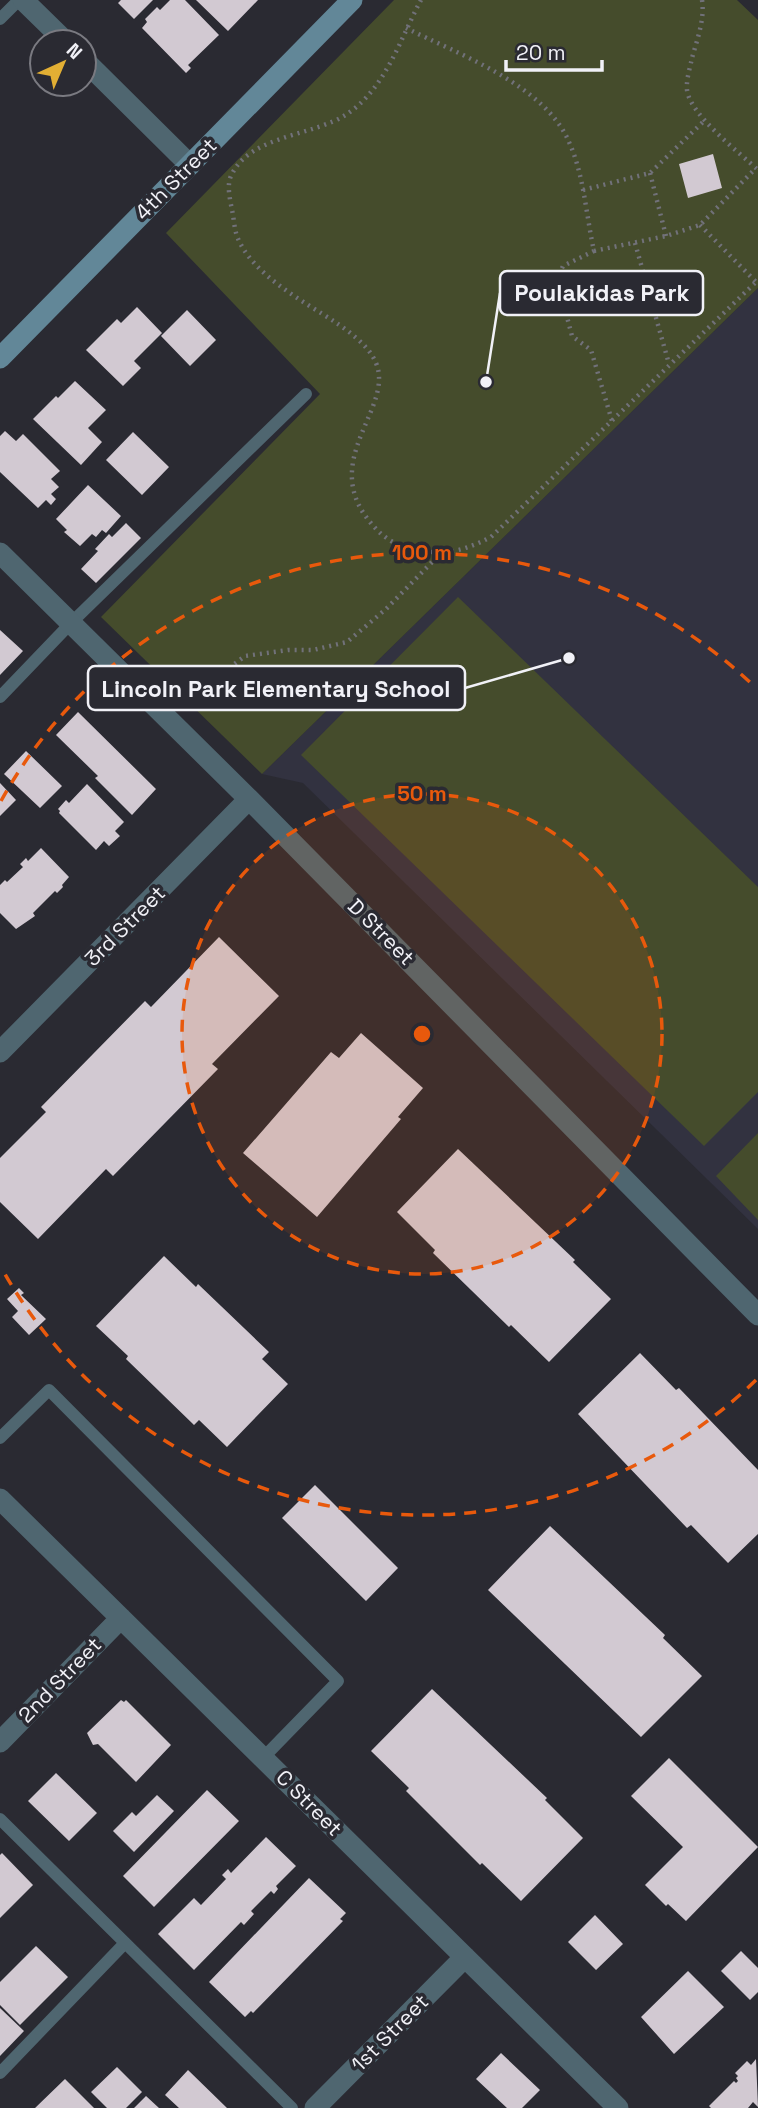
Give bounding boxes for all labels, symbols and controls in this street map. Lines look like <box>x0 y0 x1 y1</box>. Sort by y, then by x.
north arrow <box>28 28 98 98</box>
scale bar <box>506 28 602 72</box>
text: N <box>61 38 88 65</box>
text: 20 m <box>516 39 566 66</box>
street label: 4th Street <box>129 132 222 225</box>
callout: Poulakidas Park <box>500 271 703 315</box>
text: Poulakidas Park <box>514 278 690 308</box>
text: 100 m <box>392 539 452 566</box>
callout: Lincoln Park Elementary School <box>88 666 465 710</box>
text: Lincoln Park Elementary School <box>102 674 450 704</box>
text: 50 m <box>397 780 447 807</box>
street label: 3rd Street <box>79 880 171 972</box>
street label: D Street <box>342 893 420 971</box>
centre of rings <box>410 1022 434 1046</box>
street label: 2nd Street <box>12 1631 107 1728</box>
street label: C Street <box>270 1764 348 1842</box>
street label: 1st Street <box>345 1988 434 2077</box>

